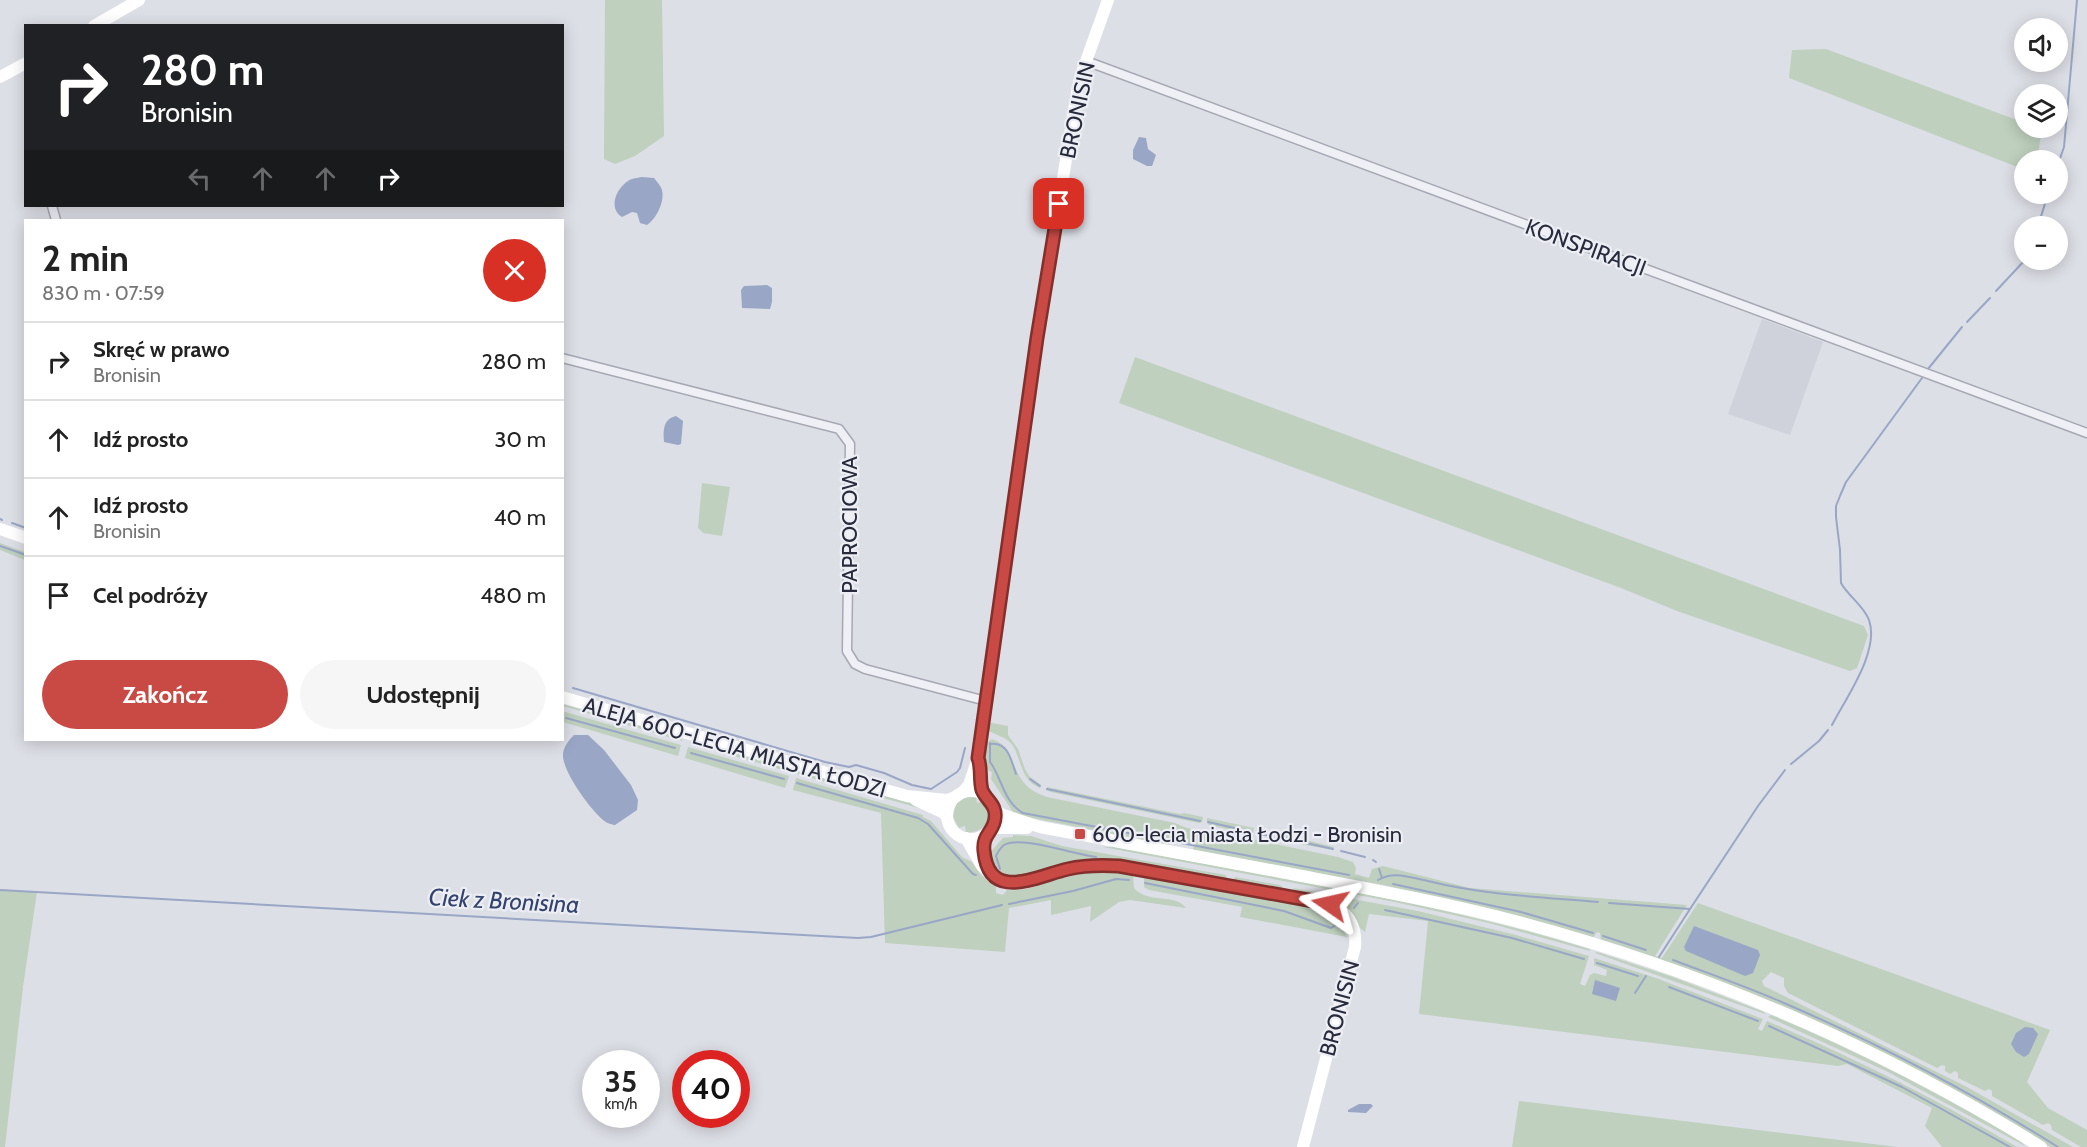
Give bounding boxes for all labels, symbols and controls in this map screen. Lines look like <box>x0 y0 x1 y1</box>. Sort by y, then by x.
map controls <box>2014 18 2068 270</box>
button: sound <box>2014 18 2068 72</box>
text: 280 m <box>141 44 264 96</box>
icon: right <box>42 48 120 126</box>
street label: BRONISIN <box>1054 59 1101 161</box>
button: layers <box>2014 84 2068 138</box>
text: Bronisin <box>141 96 233 129</box>
button: + <box>2014 150 2068 204</box>
icon: left <box>183 162 216 195</box>
icon: ahead <box>246 162 279 195</box>
icon: ahead <box>309 162 342 195</box>
icon: right <box>372 162 405 195</box>
pin <box>1033 178 1084 229</box>
icon: arrive <box>1042 187 1075 220</box>
street label: KONSPIRACJI <box>1522 213 1650 282</box>
button: − <box>2014 216 2068 270</box>
text: 2 min <box>42 236 129 280</box>
button: close <box>483 239 546 302</box>
text: 830 m · 07:59 <box>42 281 165 305</box>
text: Skręć w prawo <box>93 336 230 363</box>
icon: right <box>42 345 75 378</box>
text: 280 m <box>482 348 546 375</box>
text: Bronisin <box>93 363 161 387</box>
icon: ahead <box>42 423 75 456</box>
text: Idź prosto <box>93 426 188 453</box>
text: 30 m <box>494 426 546 453</box>
street label: PAPROCIOWA <box>836 456 863 594</box>
text: Idź prosto <box>93 492 188 519</box>
icon: ahead <box>42 501 75 534</box>
text: 40 m <box>494 504 546 531</box>
text: Bronisin <box>93 519 161 543</box>
icon: arrive <box>42 579 75 612</box>
text: Cel podróży <box>93 582 208 609</box>
text: 480 m <box>480 582 546 609</box>
button: Zakończ <box>42 660 288 729</box>
button: Udostępnij <box>300 660 546 729</box>
street label: ALEJA 600-LECIA MIASTA ŁODZI <box>580 691 890 804</box>
place label: 600-lecia miasta Łodzi - Bronisin <box>1092 821 1402 848</box>
marker: 600-lecia miasta Łodzi - Bronisin <box>1073 827 1087 841</box>
position arrow <box>1298 872 1362 936</box>
water label: Ciek z Bronisina <box>428 882 580 919</box>
street label: BRONISIN <box>1314 957 1365 1059</box>
speed limit sign: 40 <box>672 1050 750 1128</box>
text: 35 <box>605 1063 637 1100</box>
text: km/h <box>605 1095 637 1113</box>

